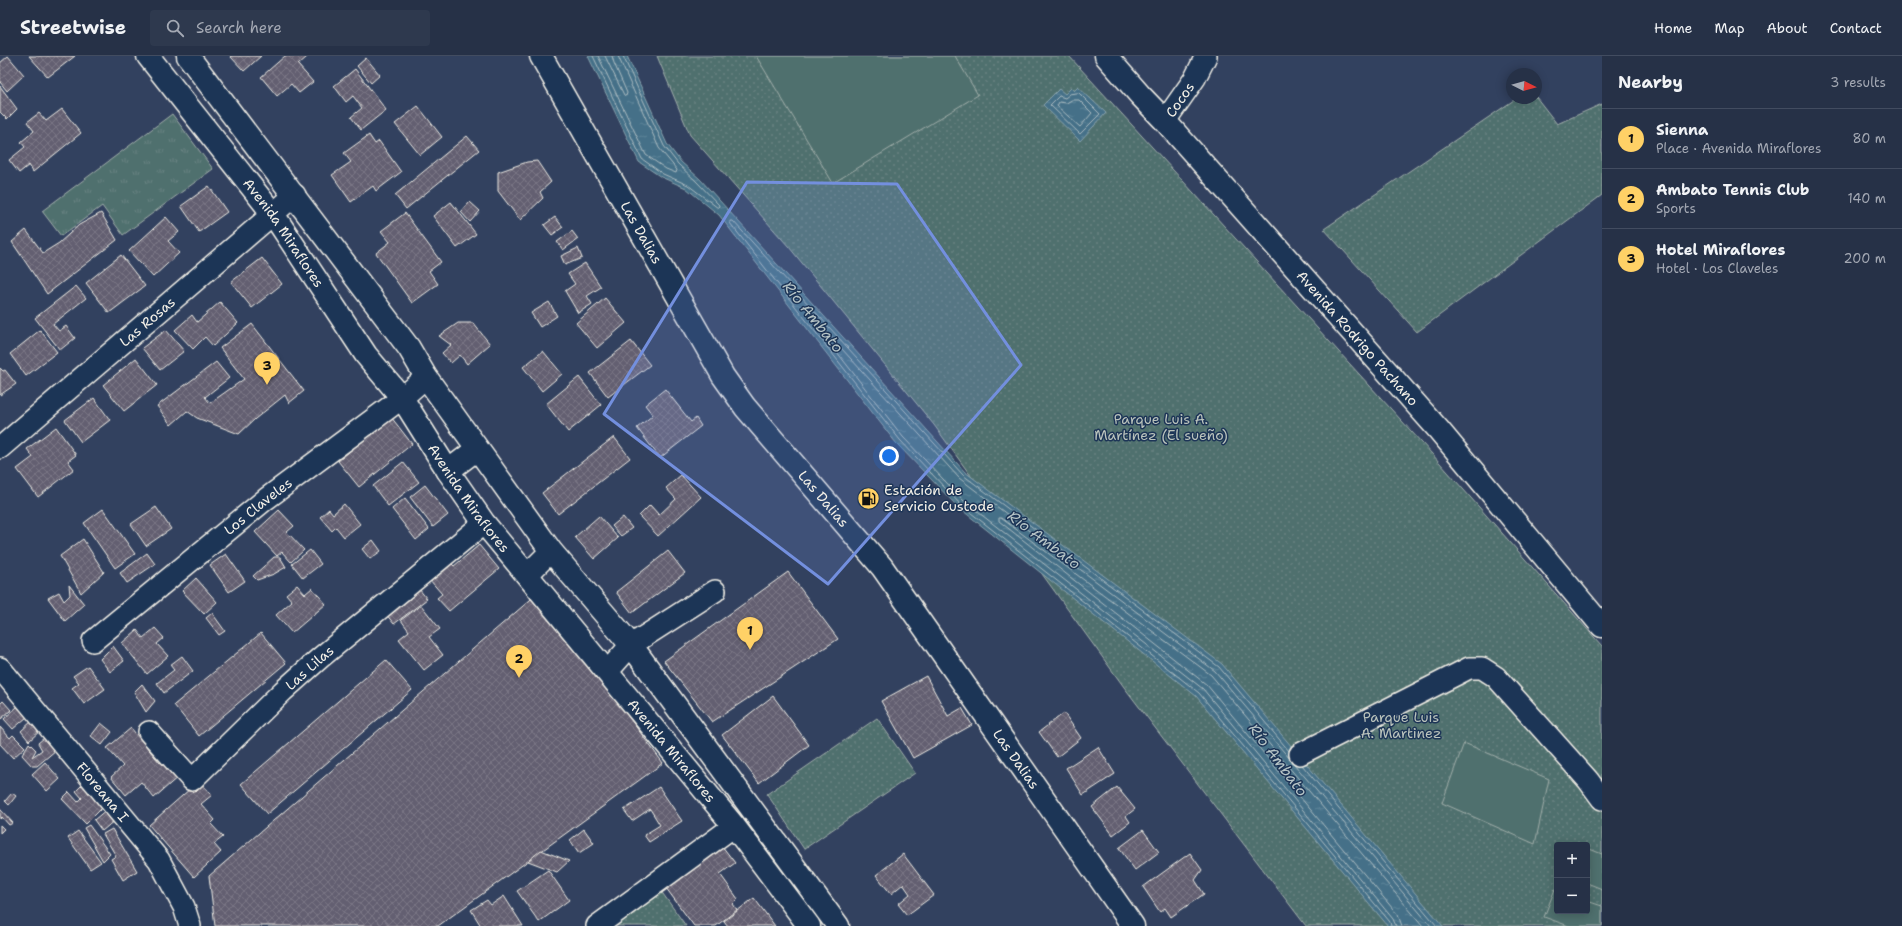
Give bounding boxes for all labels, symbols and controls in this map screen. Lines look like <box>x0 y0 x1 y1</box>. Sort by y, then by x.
search box <box>150 10 430 46</box>
text: Streetwise <box>20 15 126 40</box>
icon: search <box>164 17 186 39</box>
text: Search here <box>196 18 282 38</box>
text: Home <box>1654 19 1693 37</box>
text: Map <box>1715 19 1745 37</box>
text: About <box>1767 19 1808 37</box>
text: Contact <box>1830 19 1882 37</box>
north arrow <box>1506 68 1542 104</box>
text: Nearby <box>1618 71 1683 93</box>
text: 3 results <box>1830 74 1886 91</box>
street label: Cocos <box>1161 79 1198 121</box>
text: Sienna <box>1656 120 1708 140</box>
text: 1 <box>1628 130 1634 147</box>
text: 80 m <box>1852 130 1886 147</box>
text: Place · Avenida Miraflores <box>1656 140 1821 157</box>
street label: Avenida Miraflores <box>239 175 328 291</box>
text: Ambato Tennis Club <box>1656 180 1809 200</box>
text: 2 <box>1626 190 1636 207</box>
text: 140 m <box>1847 190 1886 207</box>
street label: Las Dalias <box>616 198 666 267</box>
text: Sports <box>1656 200 1696 217</box>
text: Hotel Miraflores <box>1656 240 1785 260</box>
text: 3 <box>1626 250 1636 267</box>
text: 200 m <box>1844 250 1886 267</box>
text: Hotel · Los Claveles <box>1656 260 1778 277</box>
street label: Avenida Rodrigo Pachano <box>1293 267 1422 410</box>
water label: Río Ambato <box>778 277 848 357</box>
street label: Las Rosas <box>116 293 179 351</box>
pin: 3 <box>254 352 280 385</box>
park label: Parque Luis A. Martínez (El sueño) <box>1094 410 1228 444</box>
street label: Avenida Miraflores <box>424 441 514 556</box>
your location <box>879 446 899 466</box>
street label: Las Dalias <box>794 467 853 531</box>
street label: Los Claveles <box>220 474 296 539</box>
place label: Estación de Servicio Custode <box>884 481 994 515</box>
fuel station icon: Estación de Servicio Custode <box>856 485 882 511</box>
water label: Río Ambato <box>1003 506 1085 574</box>
pin: 1 <box>737 617 763 650</box>
street label: Las Lilas <box>281 641 337 694</box>
pin: 2 <box>506 645 532 678</box>
street label: Avenida Miraflores <box>624 695 720 806</box>
park label: Parque Luis A. Martinez <box>1361 708 1441 742</box>
water label: Río Ambato <box>1244 719 1312 801</box>
street label: Las Dalias <box>989 725 1043 792</box>
street label: Floreana I <box>73 759 133 826</box>
map controls <box>1554 842 1590 914</box>
button: + <box>1554 842 1590 878</box>
button: − <box>1554 878 1590 914</box>

